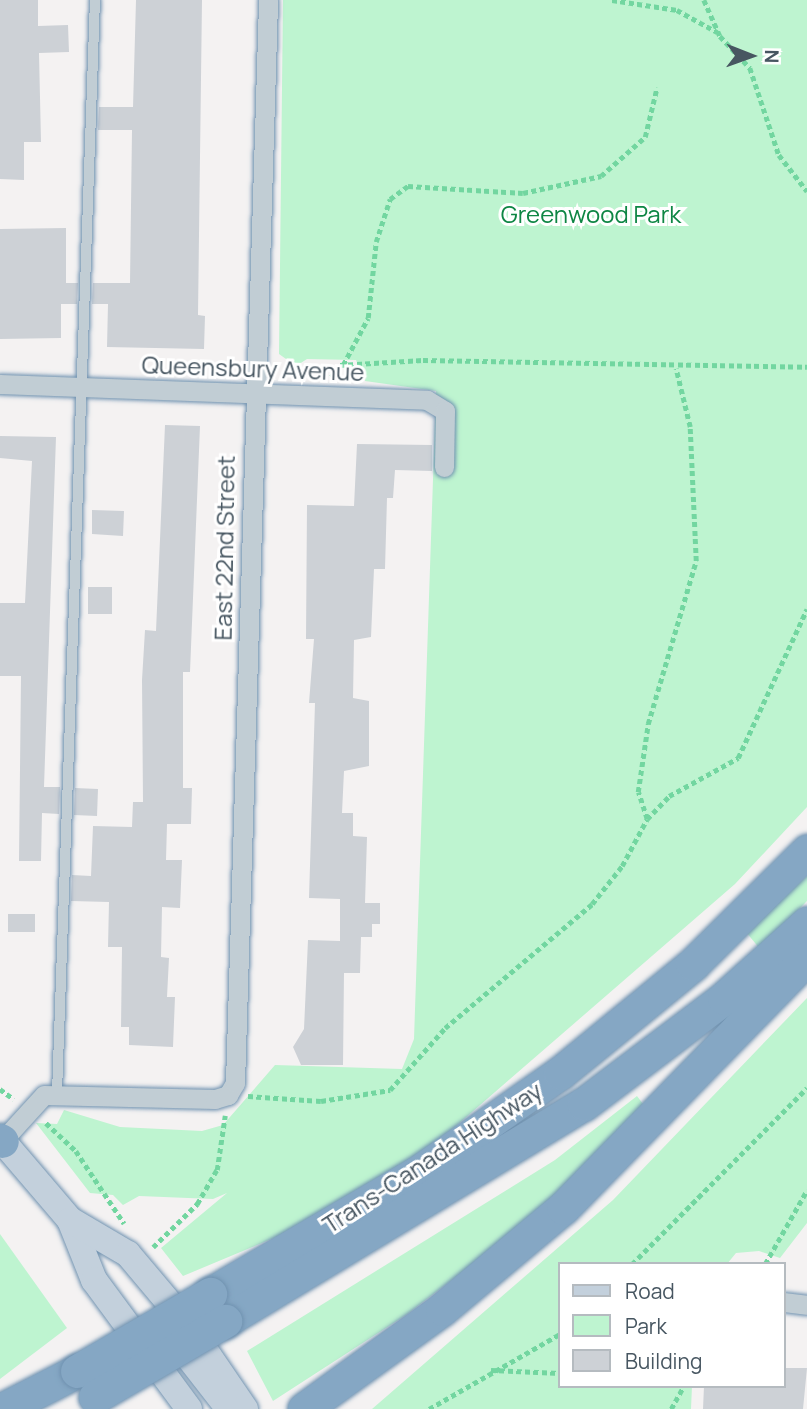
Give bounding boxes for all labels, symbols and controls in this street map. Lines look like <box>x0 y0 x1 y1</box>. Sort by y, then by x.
north arrow <box>716 21 786 91</box>
text: N <box>759 49 785 63</box>
park label: Greenwood Park <box>501 200 681 228</box>
street label: Queensbury Avenue <box>141 350 365 386</box>
street label: East 22nd Street <box>208 455 240 641</box>
street label: Trans-Canada Highway <box>317 1075 547 1239</box>
legend <box>558 1262 786 1388</box>
text: Road <box>625 1277 675 1305</box>
text: Park <box>625 1312 667 1340</box>
text: Building <box>625 1347 702 1375</box>

